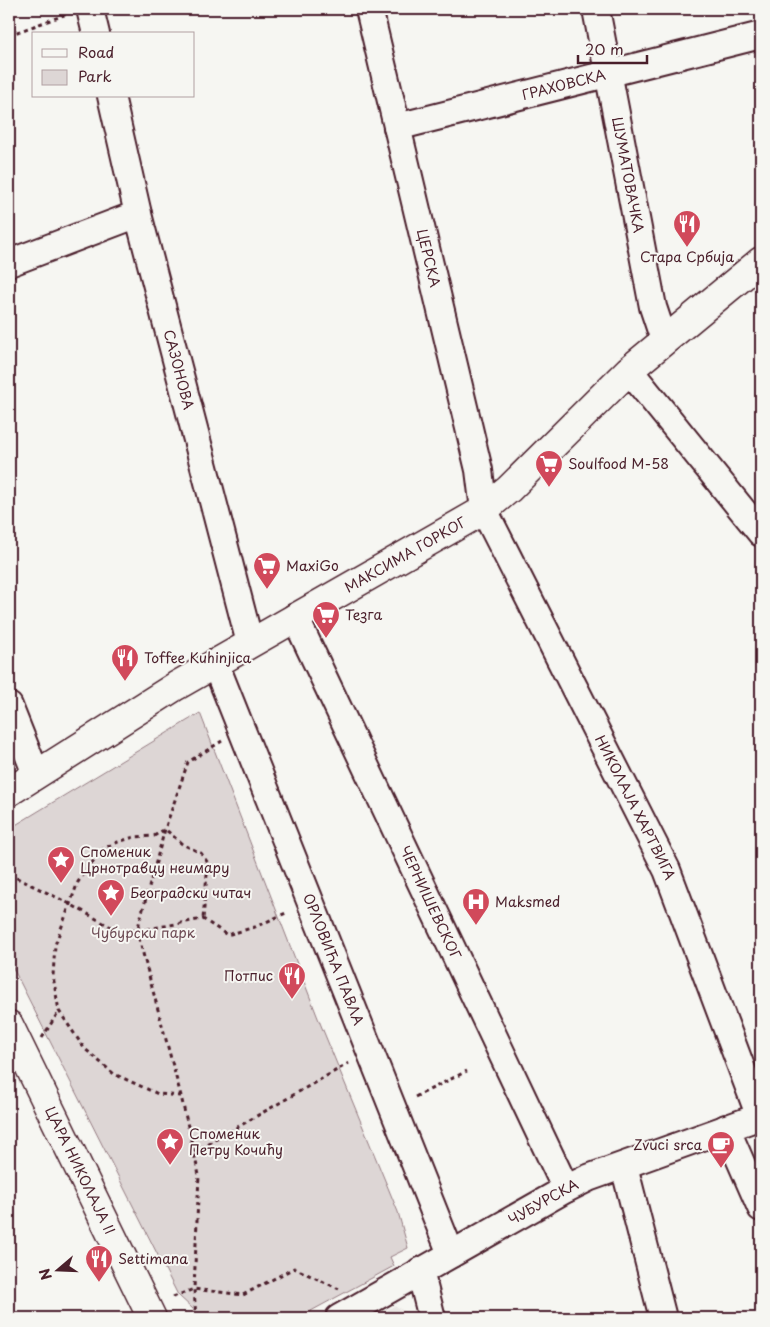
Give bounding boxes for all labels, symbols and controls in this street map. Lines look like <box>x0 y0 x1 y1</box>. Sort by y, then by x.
legend <box>32 32 195 98</box>
scale bar <box>578 32 646 64</box>
text: 20 m <box>585 37 624 60</box>
text: Road <box>78 40 114 63</box>
text: Park <box>78 64 112 87</box>
street label: ГРАХОВСКА <box>520 64 608 105</box>
street label: ШУМАТОВАЧКА <box>607 115 650 235</box>
restaurant icon: Стара Србија <box>672 209 702 248</box>
street label: ЦЕРСКА <box>412 227 446 290</box>
place label: Стара Србија <box>640 246 734 267</box>
street label: САЗОНОВА <box>159 327 200 412</box>
supermarket icon: Soulfood M-58 <box>534 449 564 488</box>
place label: Soulfood M-58 <box>568 453 669 474</box>
street label: МАКСИМА ГОРКОГ <box>340 511 470 598</box>
supermarket icon: MaxiGo <box>252 551 282 590</box>
place label: MaxiGo <box>286 555 339 576</box>
supermarket icon: Тезга <box>311 600 341 639</box>
place label: Тезга <box>345 604 382 625</box>
restaurant icon: Toffee Kuhinjica <box>110 643 140 682</box>
place label: Toffee Kuhinjica <box>144 647 252 668</box>
street label: НИКОЛАЈА ХАРТВИГА <box>590 731 681 883</box>
place label: Споменик Црнотравцу неимару <box>80 841 230 878</box>
street label: ЧЕРНИШЕВСКОГ <box>395 842 467 963</box>
place icon: Споменик Црнотравцу неимару <box>46 845 76 884</box>
place icon: Београдски читач <box>96 878 126 917</box>
place label: Београдски читач <box>130 882 251 903</box>
hospital icon: Maksmed <box>461 887 491 926</box>
street label: ОРЛОВИЋА ПАВЛА <box>298 890 370 1028</box>
place label: Maksmed <box>495 891 560 912</box>
park label: Чубурски парк <box>91 922 196 943</box>
restaurant icon: Потпис <box>277 961 307 1000</box>
place label: Потпис <box>224 965 273 986</box>
street label: ЦАРА НИКОЛАЈА II <box>40 1103 121 1238</box>
place label: Споменик Петру Кочићу <box>189 1123 283 1160</box>
place icon: Споменик Петру Кочићу <box>155 1127 185 1166</box>
cafe icon: Zvuci srca <box>706 1130 736 1169</box>
place label: Zvuci srca <box>633 1134 703 1155</box>
street label: ЧУБУРСКА <box>504 1173 582 1230</box>
north arrow <box>32 1244 82 1294</box>
restaurant icon: Settimana <box>84 1244 114 1283</box>
place label: Settimana <box>118 1248 188 1269</box>
text: N <box>34 1266 57 1283</box>

